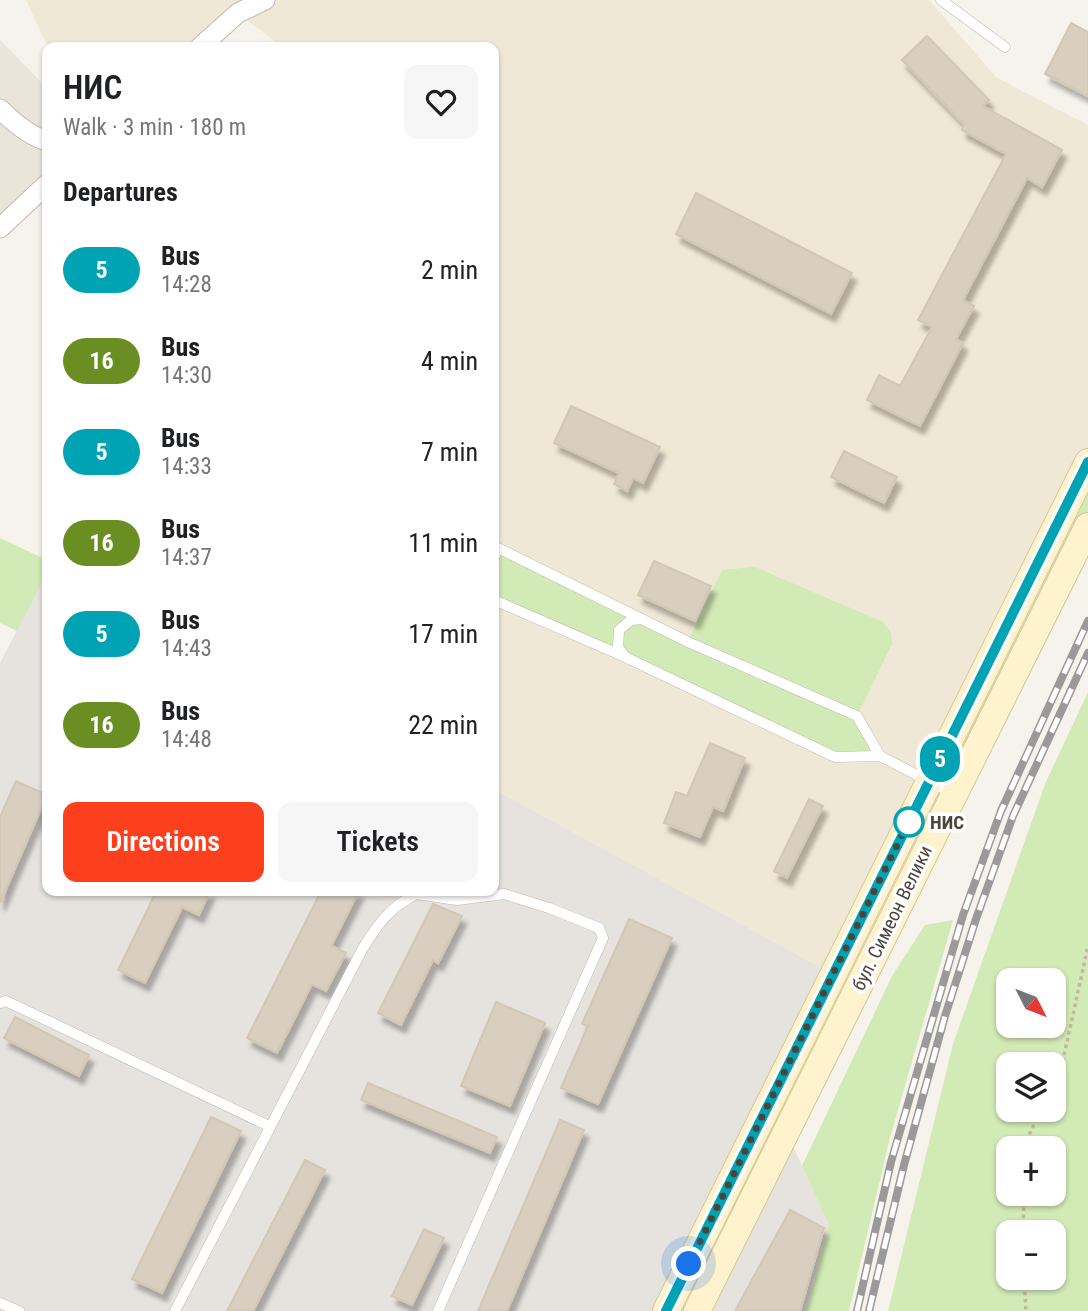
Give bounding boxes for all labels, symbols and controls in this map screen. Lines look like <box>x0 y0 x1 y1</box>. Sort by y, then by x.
button: heart <box>404 65 478 139</box>
text: НИС <box>63 68 122 107</box>
text: Walk · 3 min · 180 m <box>63 114 246 141</box>
text: Departures <box>63 177 178 207</box>
text: Bus <box>161 241 200 271</box>
text: 2 min <box>421 255 478 285</box>
text: 5 <box>95 256 108 284</box>
text: 14:28 <box>161 271 212 298</box>
text: Bus <box>161 332 200 362</box>
text: 4 min <box>421 346 478 376</box>
text: 16 <box>89 347 114 375</box>
text: 14:30 <box>161 362 212 389</box>
text: Bus <box>161 423 200 453</box>
text: 7 min <box>421 437 478 467</box>
text: 5 <box>95 438 108 466</box>
text: 14:33 <box>161 453 212 480</box>
text: Bus <box>161 514 200 544</box>
text: 11 min <box>408 528 478 558</box>
text: 16 <box>89 529 114 557</box>
text: 14:37 <box>161 544 212 571</box>
text: Bus <box>161 605 200 635</box>
text: 17 min <box>408 619 478 649</box>
text: 5 <box>95 620 108 648</box>
text: 14:43 <box>161 635 212 662</box>
text: Bus <box>161 696 200 726</box>
text: 22 min <box>408 710 478 740</box>
text: 16 <box>89 711 114 739</box>
text: 14:48 <box>161 726 212 753</box>
line badge: 5 <box>917 736 963 782</box>
text: 5 <box>934 745 946 773</box>
button: Directions <box>63 802 264 882</box>
button: Tickets <box>278 802 478 882</box>
marker: НИС <box>894 807 924 837</box>
place label: НИС <box>930 811 964 834</box>
street label: бул. Симеон Велики <box>847 842 937 994</box>
north arrow <box>996 968 1066 1038</box>
map controls <box>996 968 1066 1290</box>
button: layers <box>996 1052 1066 1122</box>
button: + <box>996 1136 1066 1206</box>
button: − <box>996 1220 1066 1290</box>
your location <box>671 1246 706 1281</box>

